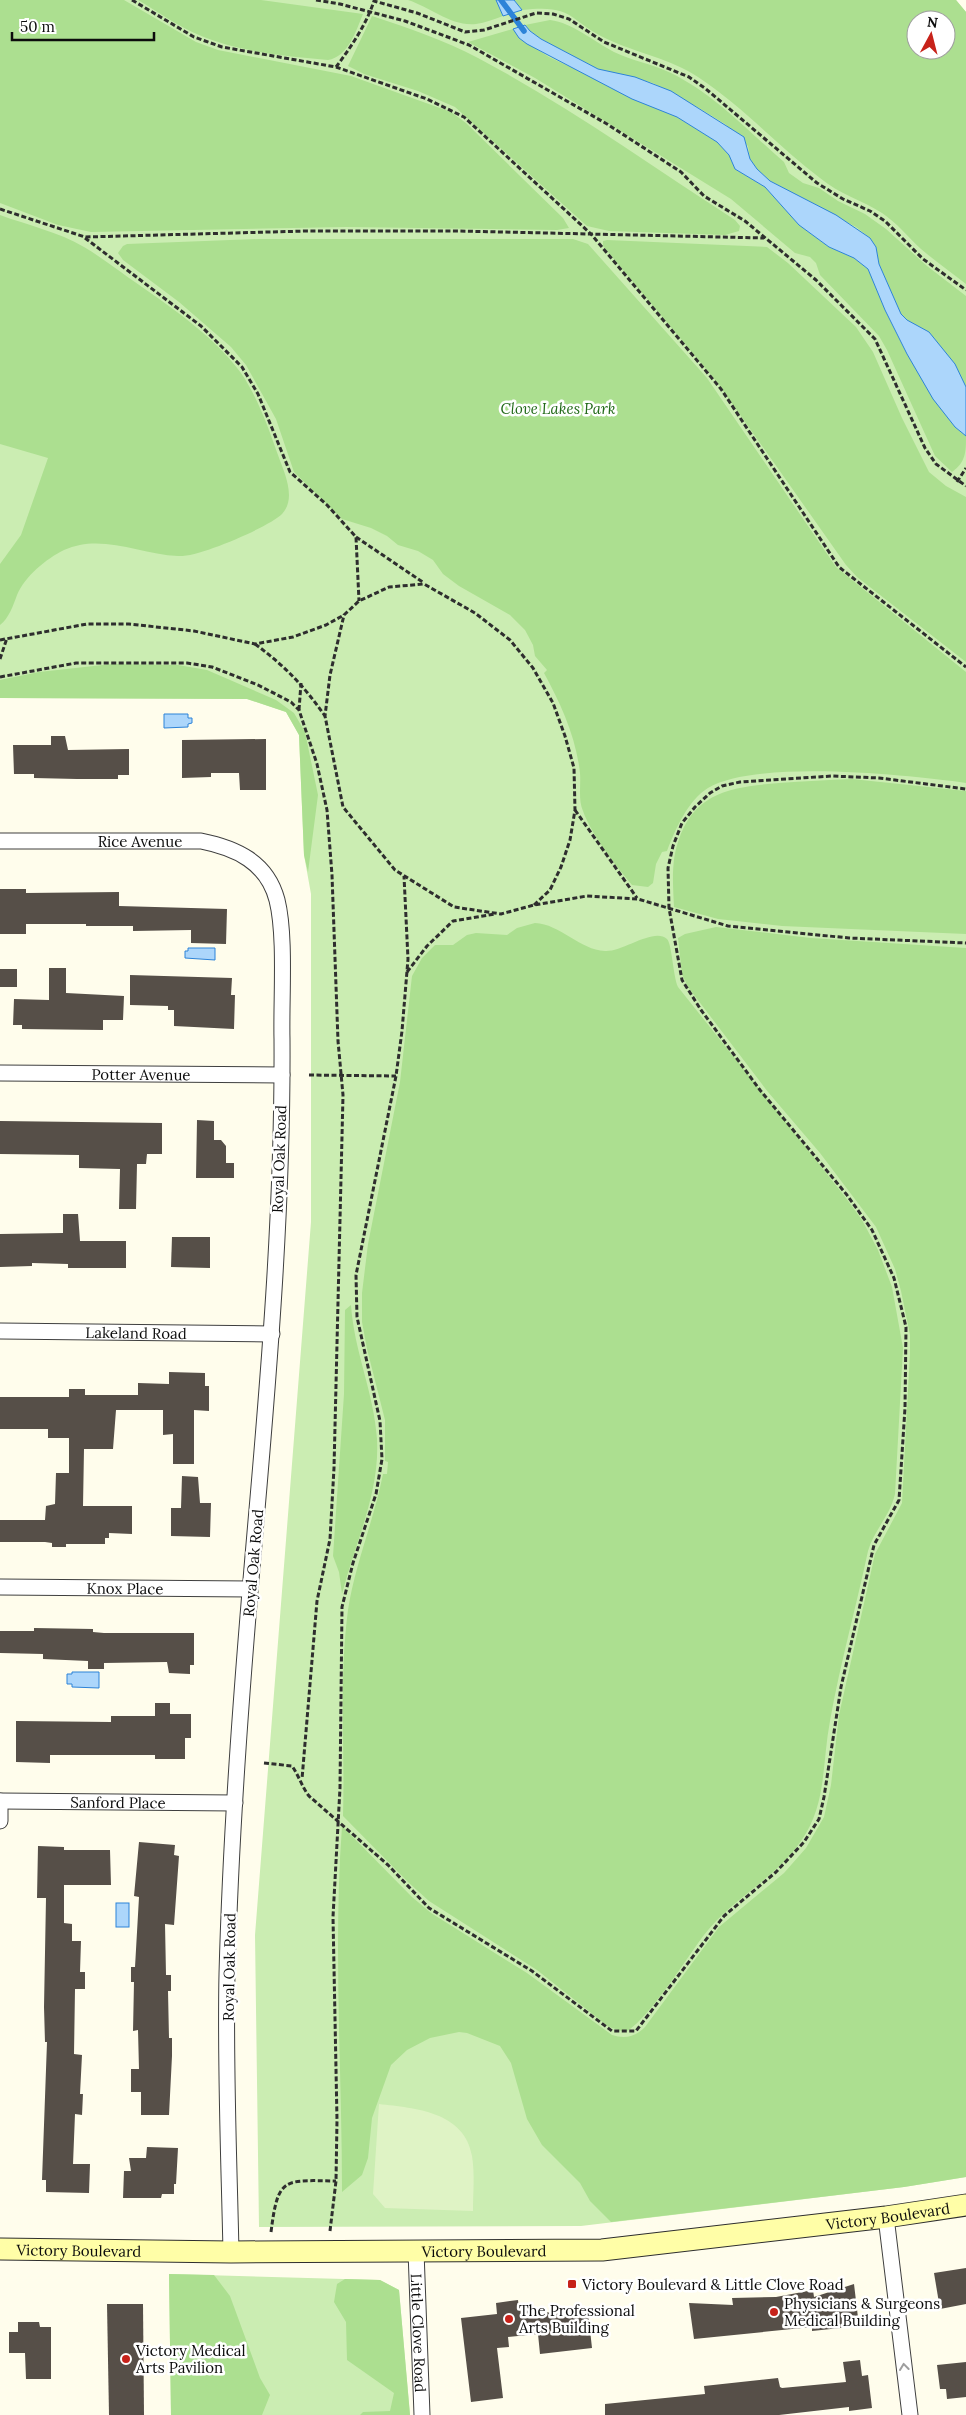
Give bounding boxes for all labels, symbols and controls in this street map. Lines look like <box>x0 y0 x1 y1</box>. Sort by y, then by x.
scale bar <box>12 10 155 42</box>
north arrow <box>906 10 956 60</box>
text: N <box>926 13 939 32</box>
text: 50 m <box>20 17 55 36</box>
park label: Clove Lakes Park <box>501 399 616 418</box>
street label: Rice Avenue <box>98 832 182 851</box>
street label: Potter Avenue <box>91 1064 191 1084</box>
street label: Royal Oak Road <box>268 1105 290 1213</box>
street label: Lakeland Road <box>85 1322 187 1343</box>
street label: Royal Oak Road <box>239 1508 267 1618</box>
street label: Knox Place <box>86 1578 164 1598</box>
street label: Sanford Place <box>70 1792 166 1812</box>
street label: Royal Oak Road <box>219 1913 239 2021</box>
street label: Victory Boulevard <box>824 2198 951 2234</box>
street label: Victory Boulevard <box>16 2240 142 2260</box>
street label: Victory Boulevard <box>421 2241 546 2260</box>
street label: Little Clove Road <box>407 2273 431 2393</box>
place label: Victory Boulevard & Little Clove Road <box>581 2275 844 2294</box>
marker: Victory Boulevard & Little Clove Road <box>566 2278 578 2290</box>
place label: Physicians & Surgeons Medical Building <box>784 2294 940 2330</box>
place label: The Professional Arts Building <box>518 2301 635 2337</box>
marker: Physicians & Surgeons Medical Building <box>768 2306 780 2318</box>
marker: The Professional Arts Building <box>503 2313 515 2325</box>
place label: Victory Medical Arts Pavilion <box>135 2341 246 2377</box>
marker: Victory Medical Arts Pavilion <box>120 2353 132 2365</box>
one-way arrow <box>899 2362 910 2370</box>

